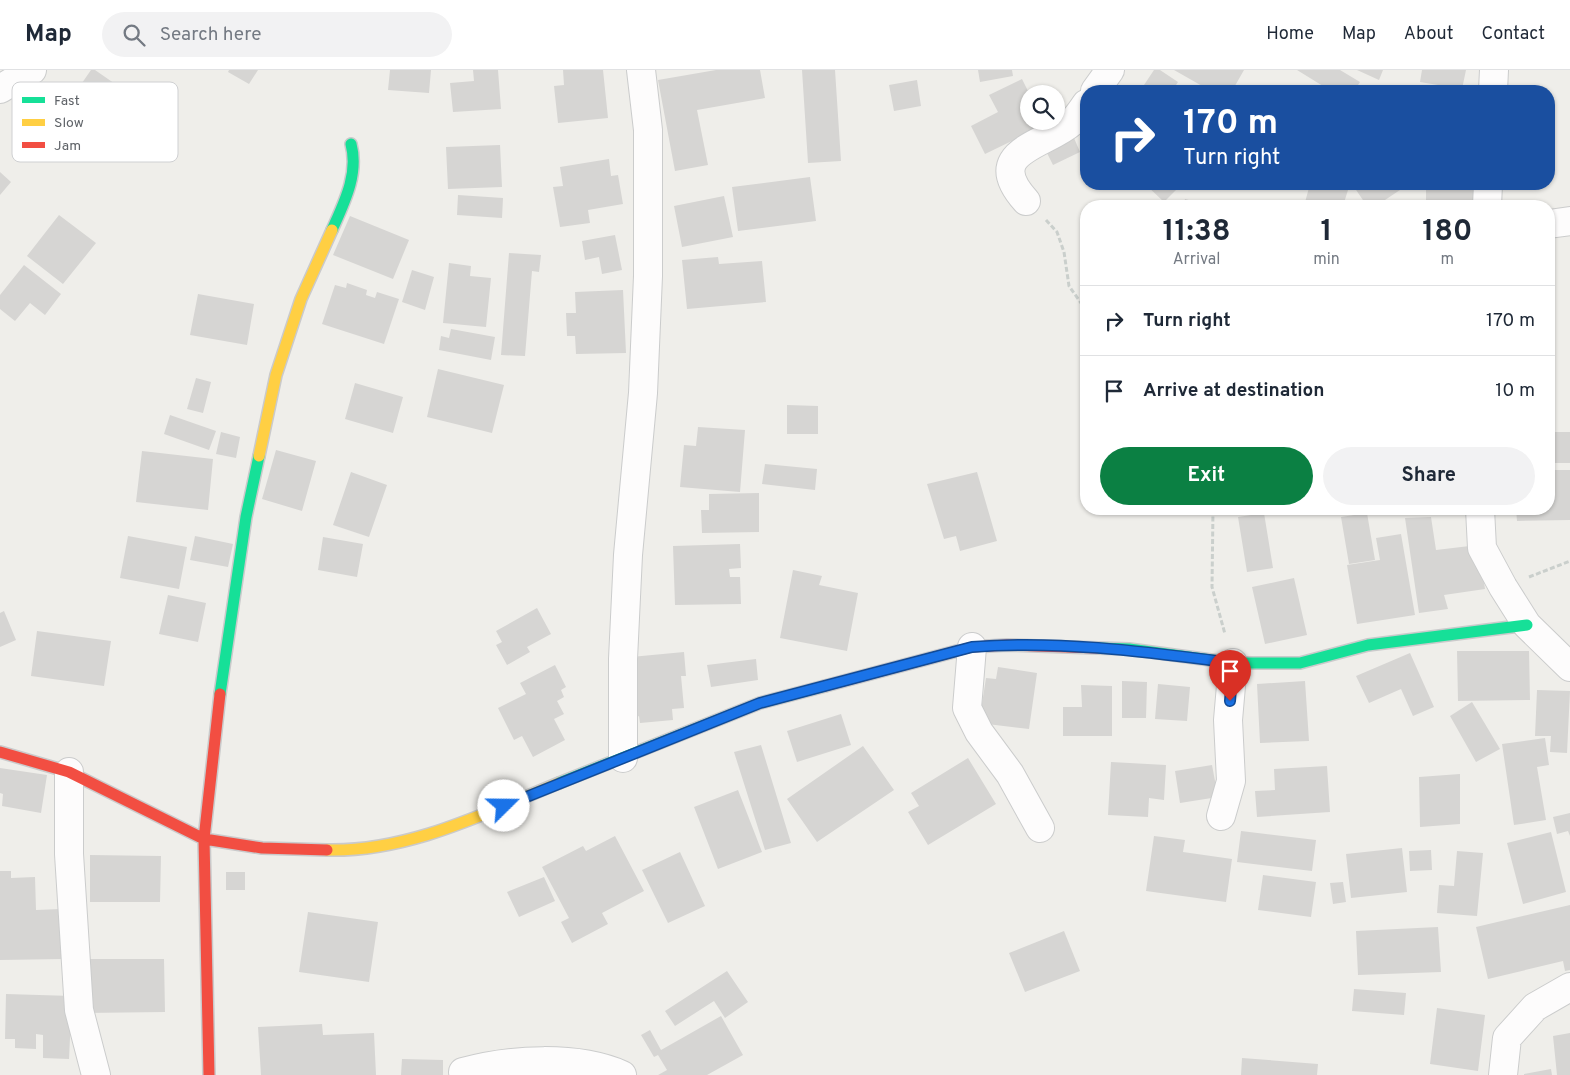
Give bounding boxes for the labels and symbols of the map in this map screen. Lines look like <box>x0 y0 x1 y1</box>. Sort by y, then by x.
legend <box>12 82 178 162</box>
text: Fast <box>54 93 80 110</box>
text: Slow <box>54 115 84 132</box>
text: Jam <box>54 138 81 155</box>
pin <box>1209 650 1251 701</box>
position arrow <box>477 779 529 831</box>

